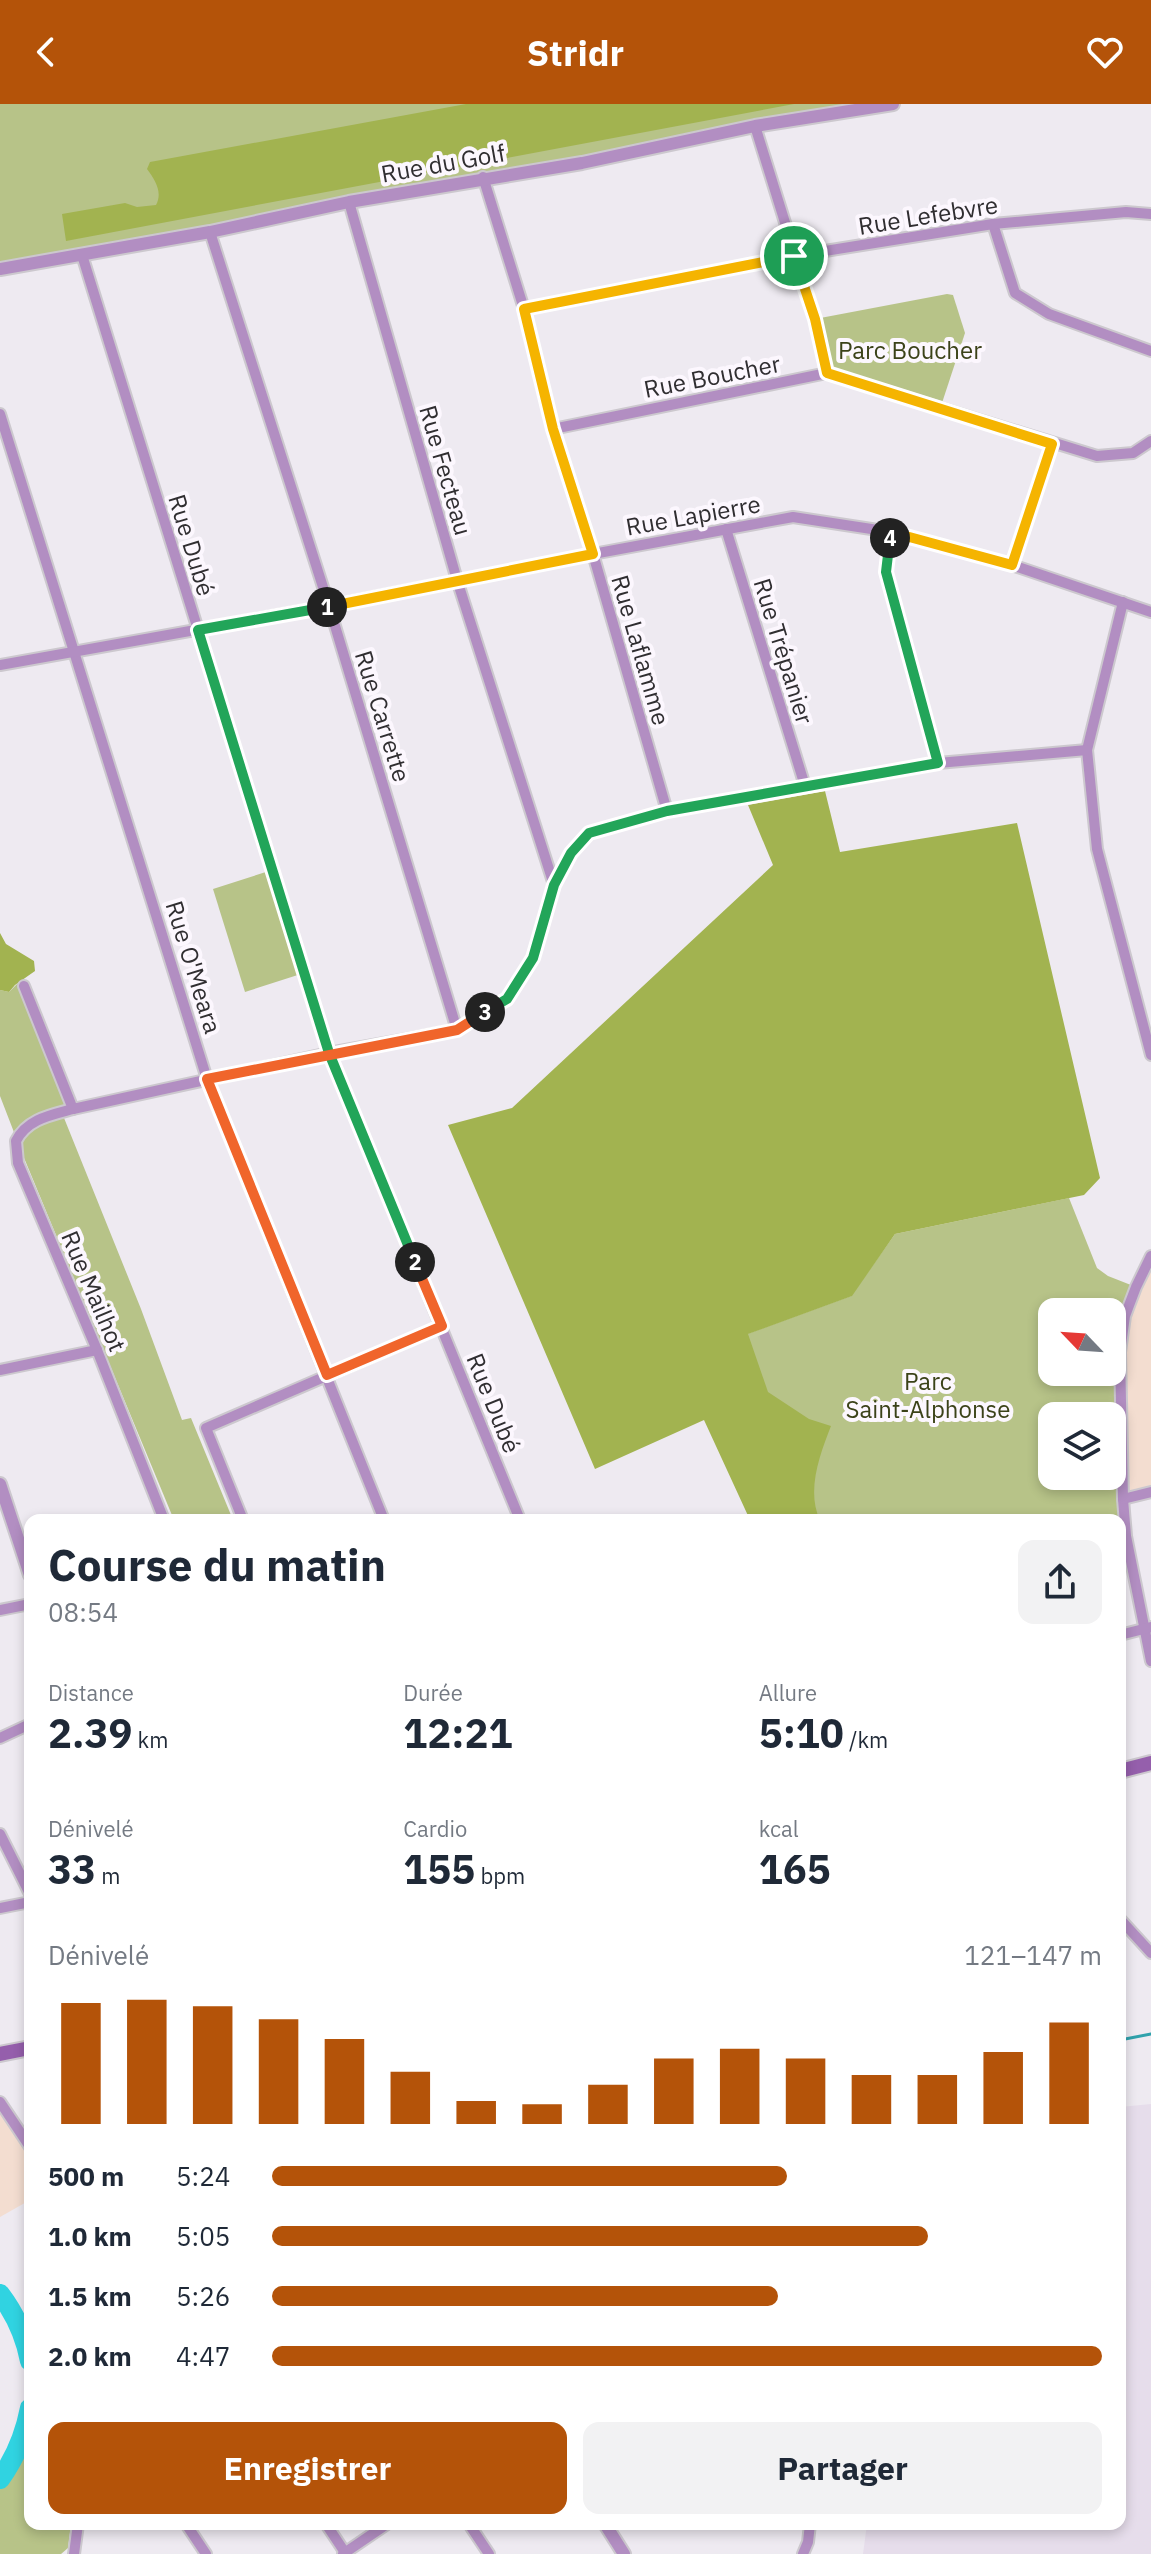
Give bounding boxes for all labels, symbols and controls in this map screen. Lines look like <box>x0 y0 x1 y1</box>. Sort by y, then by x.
text: Stridr <box>527 29 624 76</box>
icon: back <box>24 30 68 74</box>
icon: heart <box>1083 30 1127 74</box>
street label: Rue du Golf <box>378 136 508 190</box>
street label: Rue Lefebvre <box>856 188 1000 242</box>
pin <box>760 222 828 290</box>
icon: arrive <box>772 234 816 278</box>
park label: Parc Boucher <box>838 334 982 366</box>
street label: Rue Boucher <box>641 347 783 405</box>
street label: Rue Fecteau <box>412 401 480 539</box>
street label: Rue Lapierre <box>623 487 763 543</box>
street label: Rue Dubé <box>161 490 223 600</box>
pin: 4 <box>870 518 910 558</box>
text: 4 <box>883 523 897 552</box>
street label: Rue Laflamme <box>604 571 678 729</box>
street label: Rue Trépanier <box>747 574 821 728</box>
pin: 1 <box>307 587 347 627</box>
text: 1 <box>320 592 334 621</box>
street label: Rue Carrette <box>348 646 418 786</box>
street label: Rue O'Meara <box>159 897 229 1038</box>
pin: 3 <box>465 992 505 1032</box>
text: 3 <box>478 997 492 1026</box>
street label: Rue Mailhot <box>54 1226 134 1356</box>
pin: 2 <box>395 1242 435 1282</box>
text: 2 <box>408 1247 422 1276</box>
north arrow <box>1038 1298 1126 1386</box>
map controls <box>1038 1298 1126 1490</box>
street label: Rue Dubé <box>460 1348 528 1458</box>
park label: Parc Saint-Alphonse <box>846 1365 1010 1425</box>
button: layers <box>1038 1402 1126 1490</box>
text: Course du matin <box>48 1536 386 1593</box>
button: share <box>1018 1540 1102 1624</box>
text: 08:54 <box>48 1595 118 1629</box>
text: Distance <box>48 1678 134 1707</box>
text: Durée <box>403 1678 463 1707</box>
text: Allure <box>759 1678 817 1707</box>
text: 2.39 <box>48 1707 132 1759</box>
text: 12:21 <box>403 1707 513 1759</box>
text: 5:10 <box>759 1707 844 1759</box>
text: km <box>132 1725 168 1754</box>
text: /km <box>844 1725 888 1754</box>
text: Dénivelé <box>48 1814 134 1843</box>
text: Cardio <box>403 1814 467 1843</box>
text: kcal <box>759 1814 799 1843</box>
text: 33 <box>48 1843 96 1895</box>
text: 155 <box>403 1843 475 1895</box>
text: 165 <box>759 1843 831 1895</box>
text: m <box>96 1861 120 1890</box>
text: bpm <box>475 1861 525 1890</box>
text: Dénivelé <box>48 1938 149 1972</box>
text: 121–147 m <box>964 1938 1102 1972</box>
text: 500 m <box>48 2159 124 2193</box>
text: 5:24 <box>176 2159 230 2193</box>
text: 1.0 km <box>48 2219 132 2253</box>
text: 5:05 <box>176 2219 230 2253</box>
text: 1.5 km <box>48 2279 132 2313</box>
text: 5:26 <box>176 2279 230 2313</box>
text: 2.0 km <box>48 2339 132 2373</box>
text: 4:47 <box>176 2339 230 2373</box>
button: Enregistrer <box>48 2422 567 2514</box>
button: Partager <box>583 2422 1102 2514</box>

